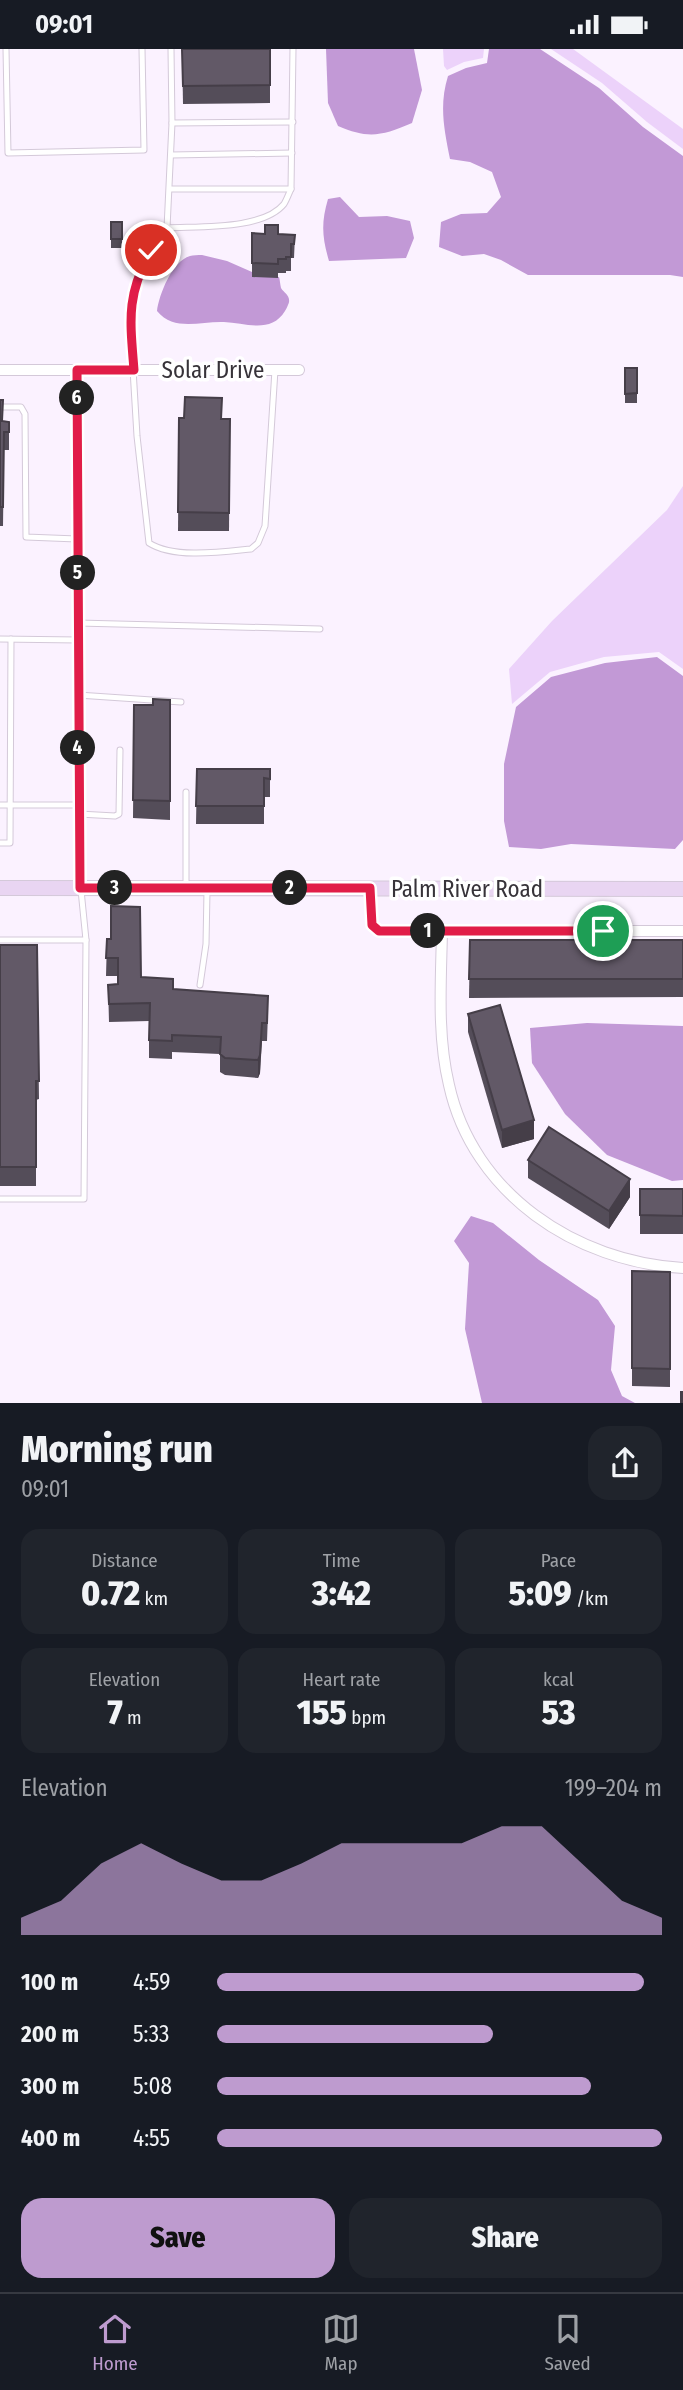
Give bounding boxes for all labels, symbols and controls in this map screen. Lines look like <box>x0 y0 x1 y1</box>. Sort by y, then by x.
text: 09:01 <box>35 9 93 40</box>
pin <box>121 220 181 280</box>
icon: check <box>132 231 170 269</box>
street label: Solar Drive <box>162 356 264 384</box>
pin: 6 <box>60 381 94 415</box>
text: 6 <box>72 386 81 409</box>
pin: 5 <box>60 555 96 591</box>
text: 5 <box>73 561 82 584</box>
pin: 4 <box>60 731 96 765</box>
text: 4 <box>73 736 82 759</box>
pin: 3 <box>97 871 132 905</box>
pin: 2 <box>272 871 308 905</box>
street label: Palm River Road <box>391 875 543 903</box>
text: 3 <box>110 876 119 899</box>
text: 2 <box>285 876 294 899</box>
pin <box>573 901 633 961</box>
icon: arrive <box>584 912 622 950</box>
pin: 1 <box>410 913 446 949</box>
text: 1 <box>423 919 432 942</box>
text: Morning run <box>21 1426 213 1472</box>
button: share <box>588 1426 662 1500</box>
text: 09:01 <box>21 1475 69 1503</box>
text: Distance <box>91 1549 158 1572</box>
text: Time <box>323 1549 360 1572</box>
text: Pace <box>541 1549 576 1572</box>
text: 0.72 <box>81 1572 140 1614</box>
text: 3:42 <box>312 1572 371 1614</box>
text: 5:09 <box>508 1572 572 1614</box>
text: km <box>140 1587 168 1610</box>
text: /km <box>572 1587 609 1610</box>
text: Elevation <box>89 1668 160 1691</box>
text: Heart rate <box>302 1668 381 1691</box>
text: kcal <box>543 1668 574 1691</box>
text: 7 <box>107 1691 123 1733</box>
text: 155 <box>297 1691 347 1733</box>
text: 53 <box>541 1691 576 1733</box>
text: m <box>123 1706 142 1729</box>
text: bpm <box>347 1706 386 1729</box>
text: Elevation <box>21 1774 108 1802</box>
text: 199–204 m <box>565 1774 662 1802</box>
text: 100 m <box>21 1968 78 1996</box>
text: 4:59 <box>133 1968 171 1996</box>
text: 200 m <box>21 2020 79 2048</box>
text: 5:33 <box>133 2020 169 2048</box>
text: 300 m <box>21 2072 79 2100</box>
text: 5:08 <box>133 2072 172 2100</box>
text: 400 m <box>21 2124 80 2152</box>
text: 4:55 <box>133 2124 170 2152</box>
button: Save <box>21 2198 335 2278</box>
button: Share <box>349 2198 662 2278</box>
tab: Home <box>92 2310 138 2375</box>
tab: Map <box>322 2310 360 2375</box>
tab: Saved <box>544 2310 591 2375</box>

